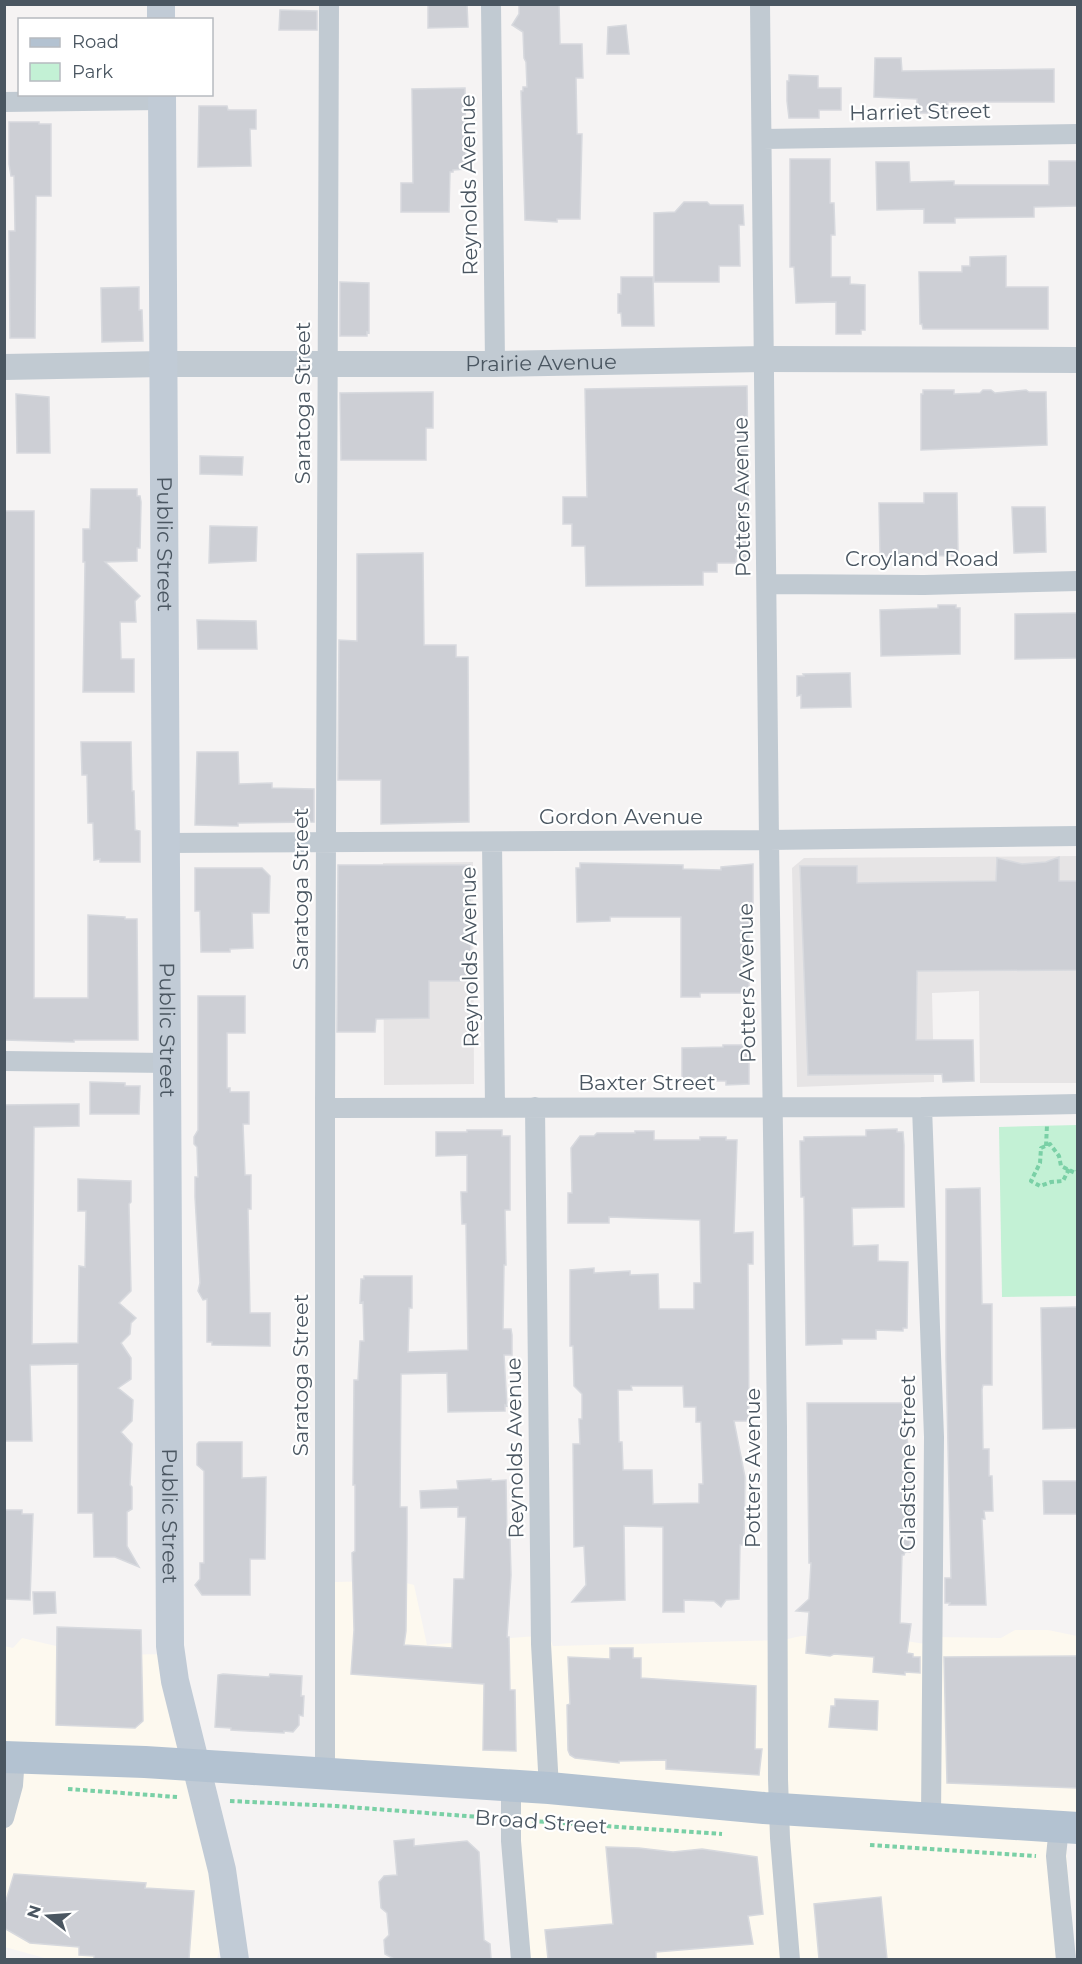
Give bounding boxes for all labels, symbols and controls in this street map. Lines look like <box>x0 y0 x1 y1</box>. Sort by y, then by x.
legend <box>18 18 213 96</box>
text: Road <box>72 31 119 53</box>
text: Park <box>72 61 113 83</box>
street label: Reynolds Avenue <box>454 94 483 276</box>
street label: Harriet Street <box>849 98 991 125</box>
street label: Saratoga Street <box>290 322 315 484</box>
street label: Prairie Avenue <box>465 349 617 376</box>
street label: Potters Avenue <box>728 417 755 577</box>
street label: Public Street <box>152 476 178 612</box>
street label: Croyland Road <box>845 546 999 571</box>
street label: Gordon Avenue <box>539 804 703 829</box>
street label: Saratoga Street <box>288 808 313 970</box>
street label: Reynolds Avenue <box>455 866 484 1048</box>
street label: Potters Avenue <box>733 903 760 1063</box>
street label: Public Street <box>154 962 180 1098</box>
street label: Baxter Street <box>578 1070 716 1095</box>
street label: Saratoga Street <box>288 1294 313 1456</box>
street label: Reynolds Avenue <box>500 1357 529 1539</box>
street label: Gladstone Street <box>895 1375 920 1551</box>
street label: Potters Avenue <box>740 1388 765 1548</box>
street label: Public Street <box>157 1448 183 1584</box>
street label: Broad Street <box>474 1804 608 1839</box>
north arrow <box>18 1886 78 1946</box>
text: N <box>23 1903 45 1921</box>

